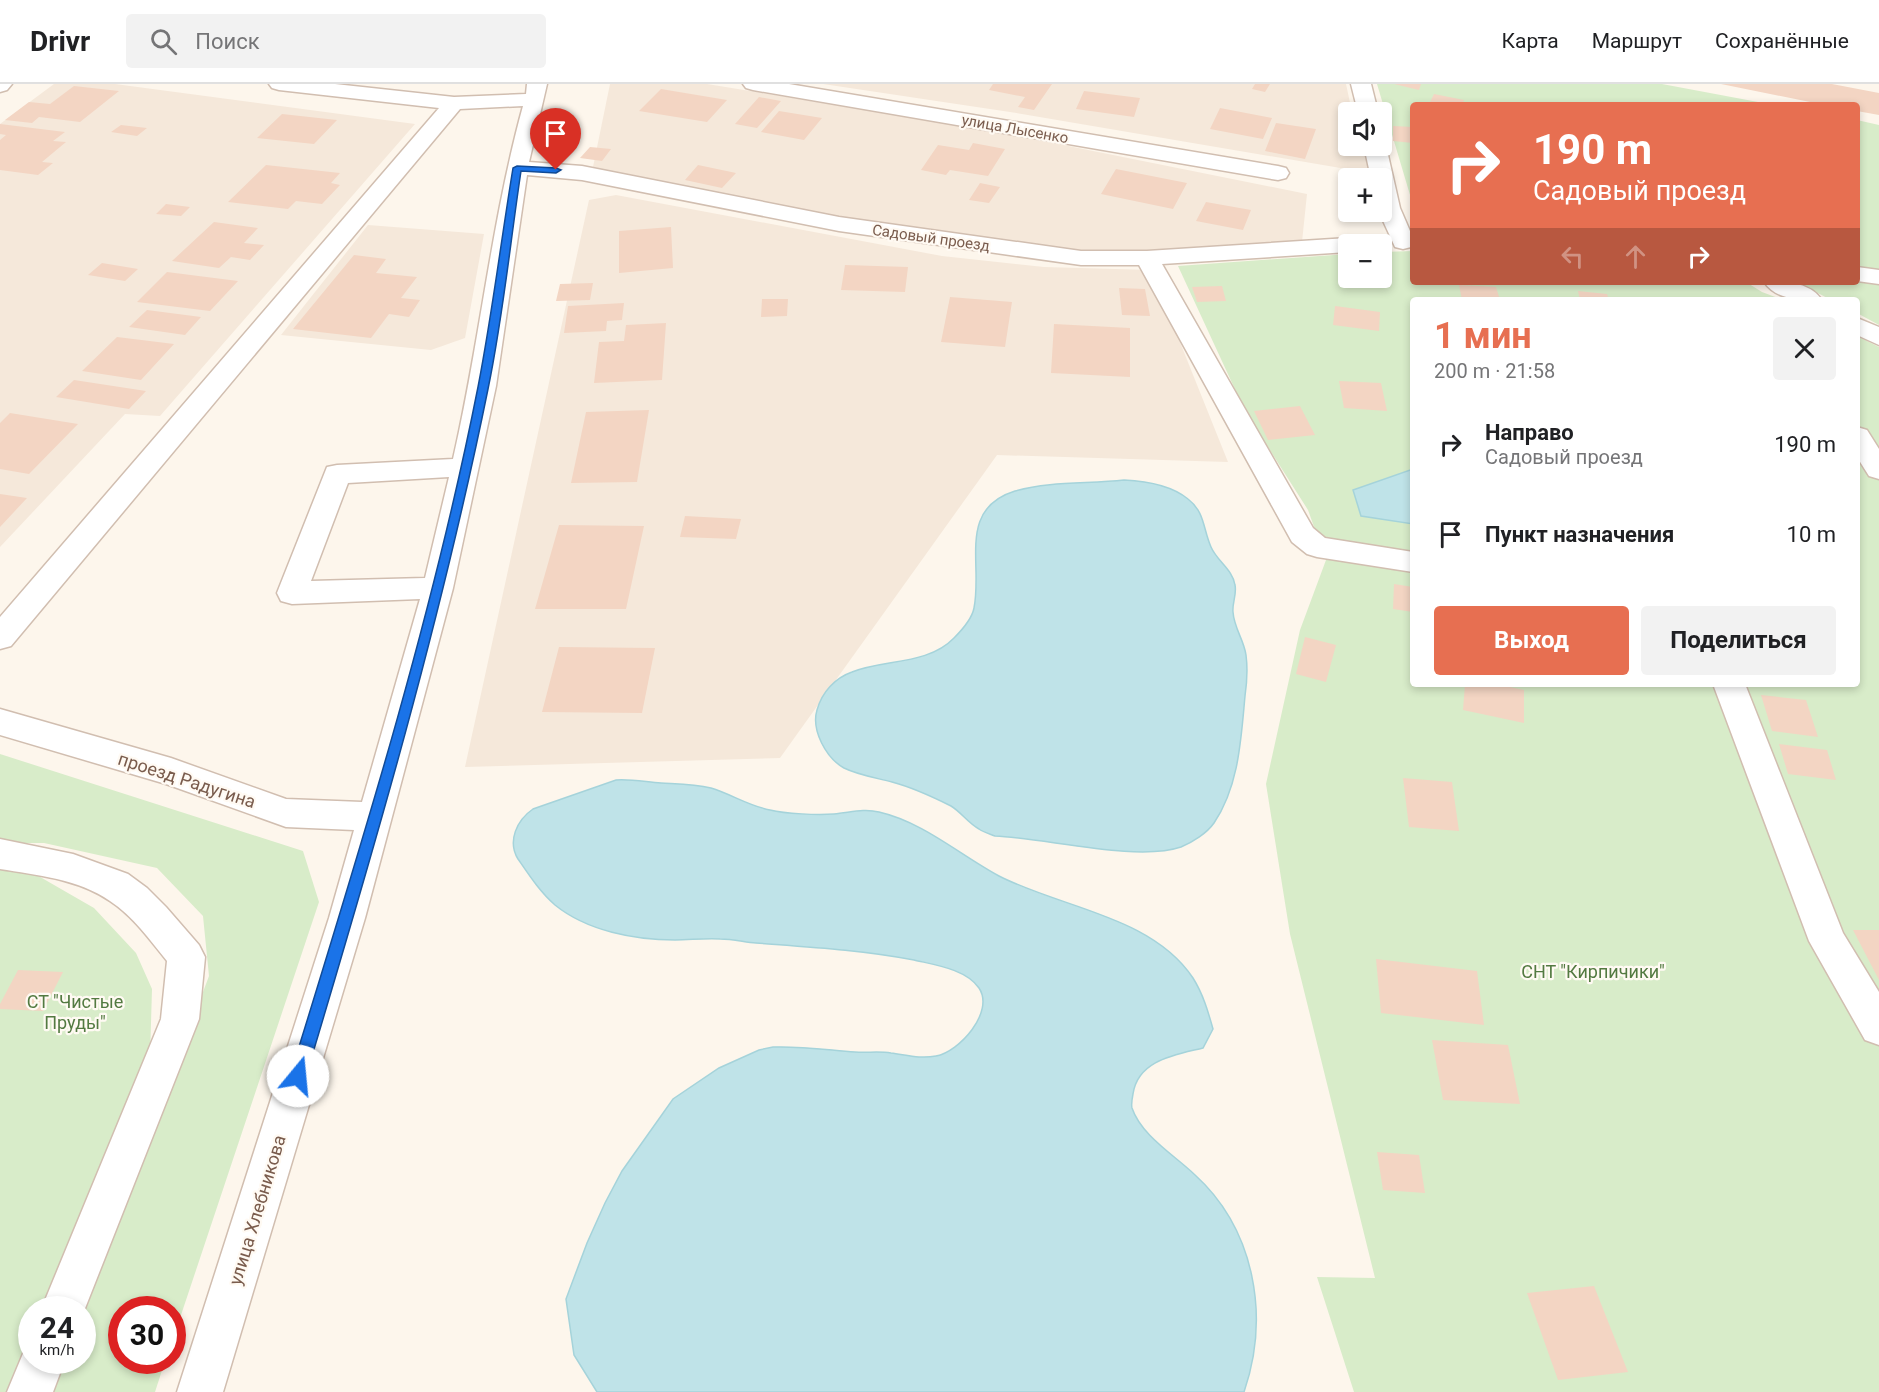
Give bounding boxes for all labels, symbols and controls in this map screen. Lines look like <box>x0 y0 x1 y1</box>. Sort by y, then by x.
search box <box>126 14 546 68</box>
text: Drivr <box>30 25 90 58</box>
icon: search <box>147 25 180 58</box>
text: Поиск <box>195 29 260 54</box>
text: Карта <box>1502 29 1559 53</box>
text: Маршрут <box>1592 29 1682 53</box>
text: Сохранённые <box>1715 29 1849 53</box>
map controls <box>1338 102 1392 288</box>
button: sound <box>1338 102 1392 156</box>
pin <box>530 108 581 170</box>
street label: улица Лысенко <box>960 111 1070 147</box>
icon: arrive <box>539 117 572 150</box>
text: 190 m <box>1533 125 1652 174</box>
icon: right <box>1434 126 1512 204</box>
button: + <box>1338 168 1392 222</box>
text: Садовый проезд <box>1533 175 1746 207</box>
street label: Садовый проезд <box>871 221 991 255</box>
button: − <box>1338 234 1392 288</box>
icon: left <box>1556 240 1589 273</box>
icon: ahead <box>1619 240 1652 273</box>
icon: right <box>1682 240 1715 273</box>
text: 1 мин <box>1434 315 1532 357</box>
button: close <box>1773 317 1836 380</box>
text: 200 m · 21:58 <box>1434 359 1555 383</box>
text: Направо <box>1485 420 1574 445</box>
icon: right <box>1434 428 1467 461</box>
text: 190 m <box>1774 432 1836 457</box>
text: Садовый проезд <box>1485 445 1643 469</box>
icon: arrive <box>1434 518 1467 551</box>
text: Пункт назначения <box>1485 522 1674 547</box>
text: 10 m <box>1787 522 1836 547</box>
button: Выход <box>1434 606 1629 675</box>
button: Поделиться <box>1641 606 1836 675</box>
street label: проезд Радугина <box>116 748 258 812</box>
park label: СНТ "Кирпичики" <box>1521 961 1665 982</box>
park label: СТ "Чистые Пруды" <box>27 991 123 1033</box>
position arrow <box>266 1044 330 1108</box>
street label: улица Хлебникова <box>224 1132 290 1288</box>
speed limit sign: 30 <box>108 1296 186 1374</box>
text: 24 <box>40 1310 74 1345</box>
text: km/h <box>39 1341 75 1359</box>

